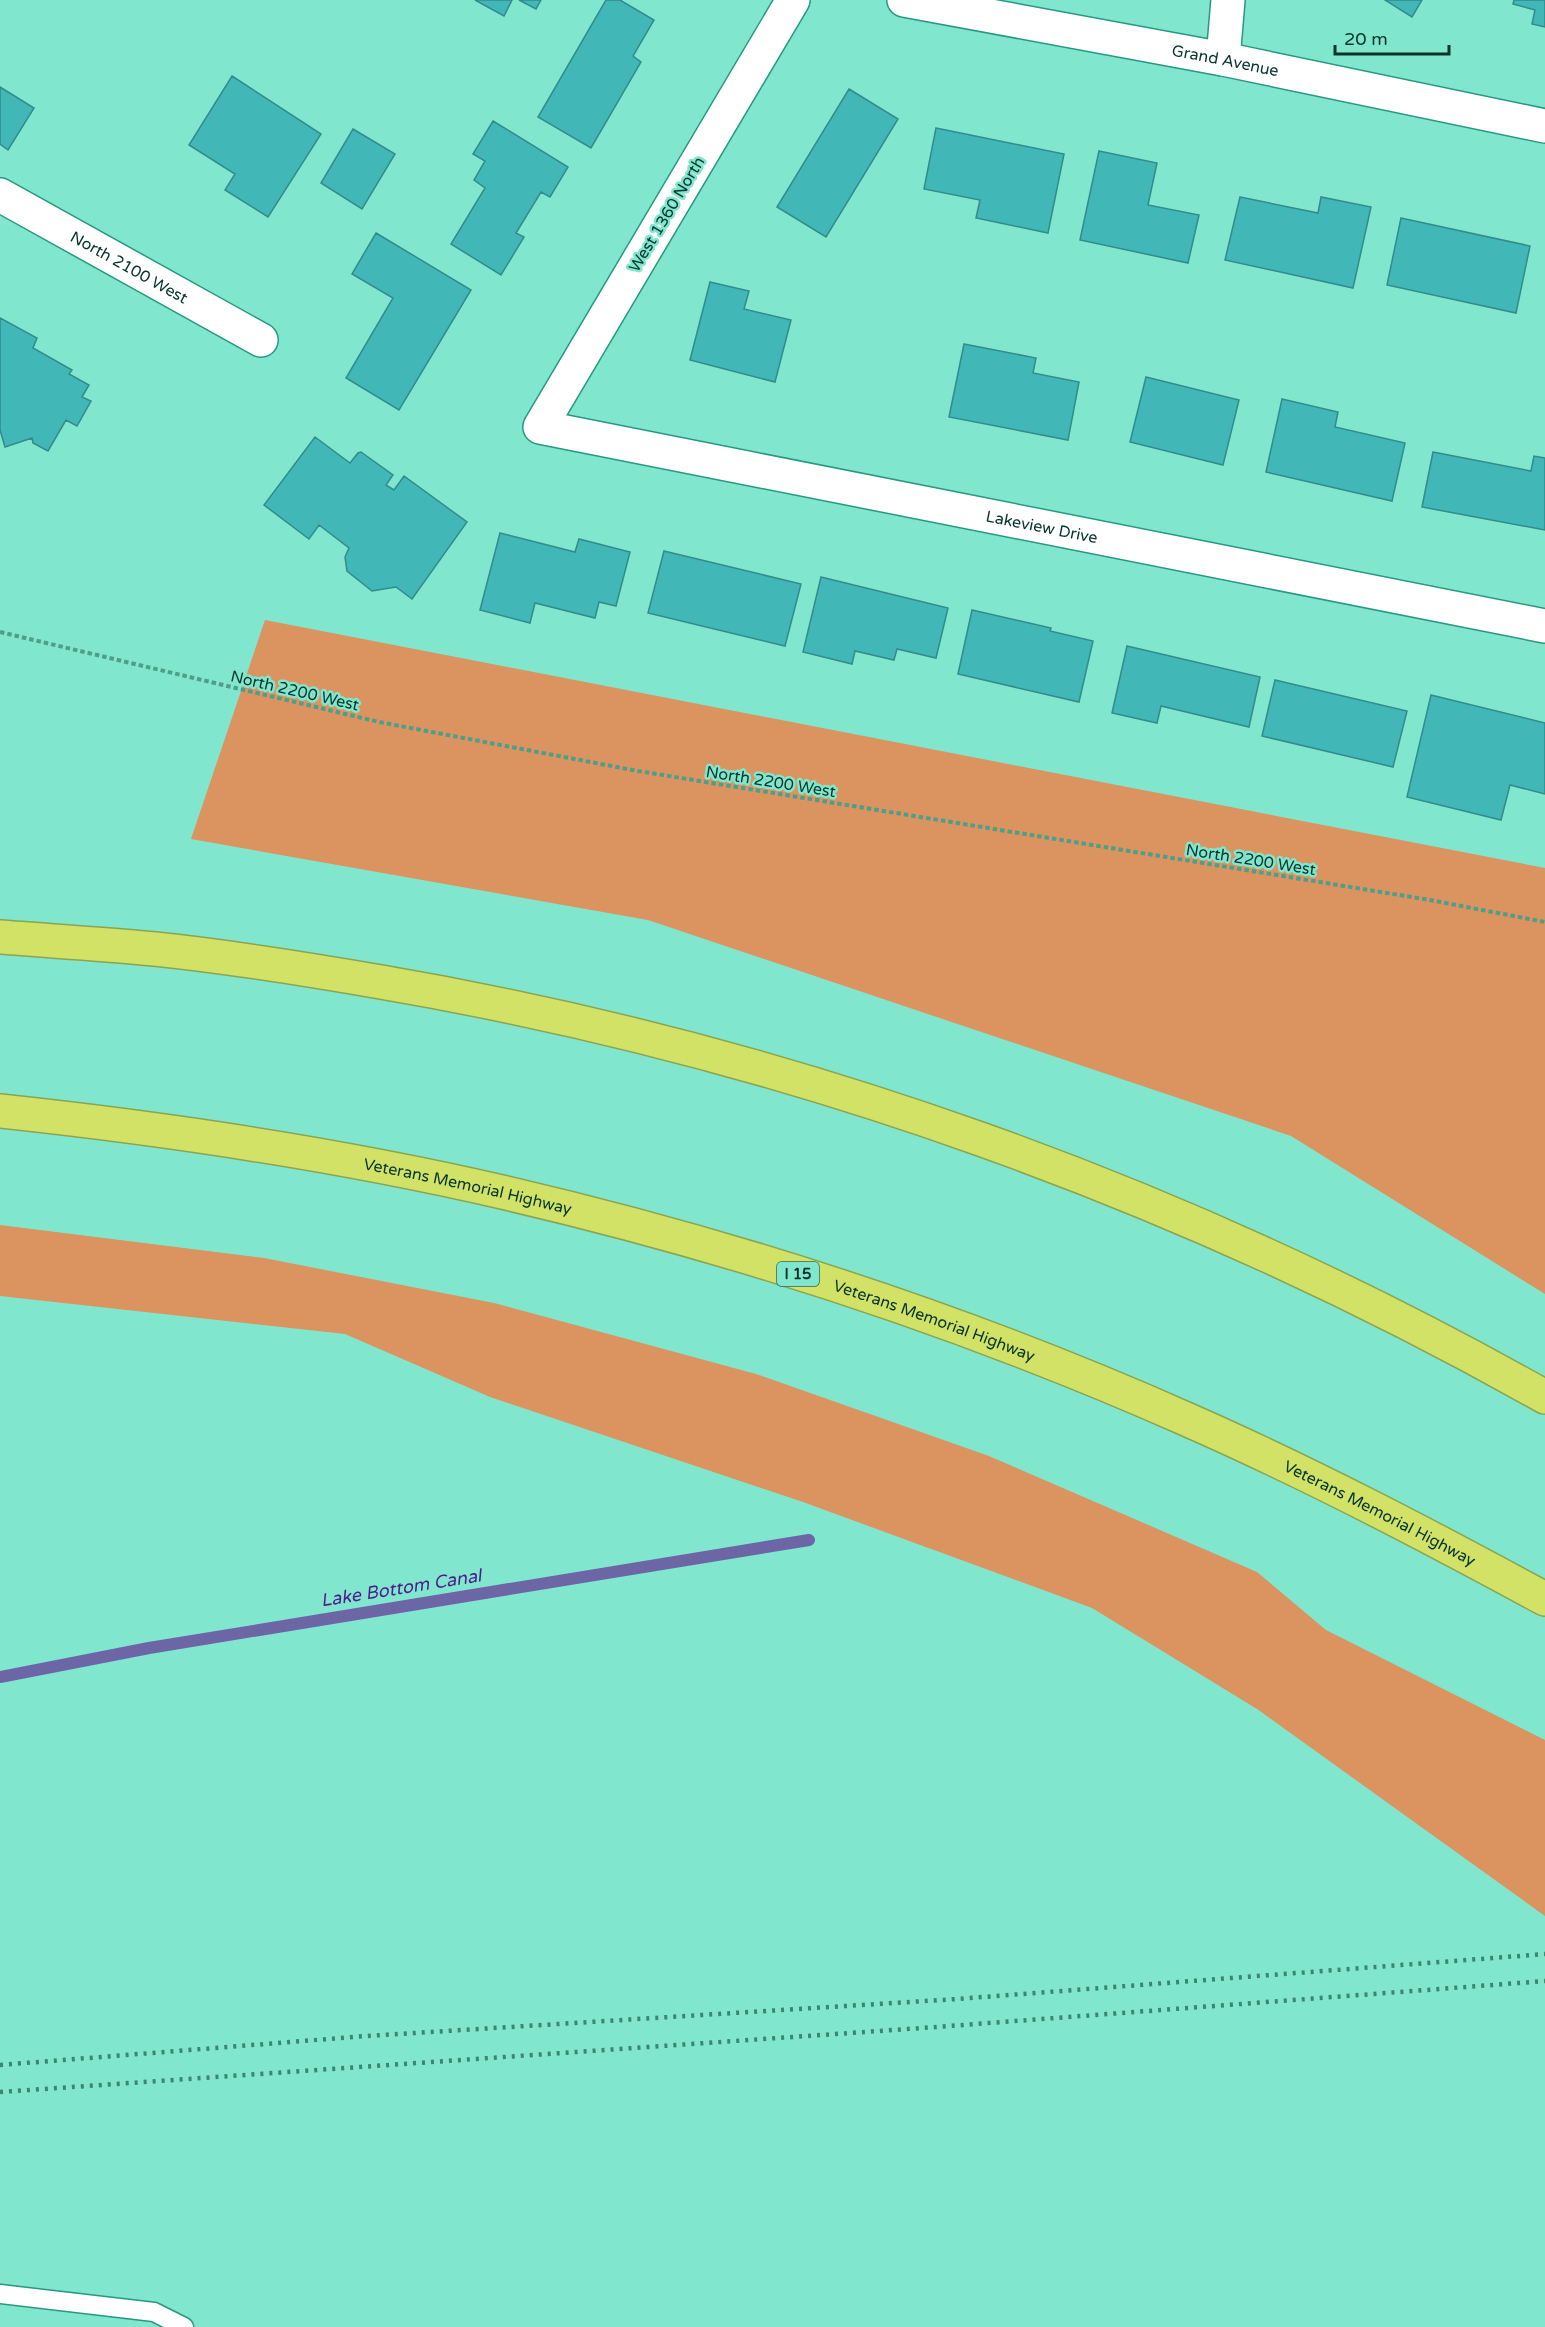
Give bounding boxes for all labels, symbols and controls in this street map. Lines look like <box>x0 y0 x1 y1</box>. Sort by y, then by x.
scale bar <box>1335 18 1449 56</box>
text: 20 m <box>1344 28 1388 50</box>
street label: Grand Avenue <box>1170 41 1281 81</box>
street label: West 1360 North <box>625 153 709 276</box>
street label: North 2100 West <box>67 227 191 308</box>
street label: Lakeview Drive <box>984 507 1099 548</box>
street label: North 2200 West <box>229 666 361 715</box>
street label: North 2200 West <box>705 762 837 802</box>
street label: North 2200 West <box>1185 840 1317 880</box>
street label: Veterans Memorial Highway <box>362 1154 574 1220</box>
road number: I 15 <box>777 1262 819 1286</box>
street label: Veterans Memorial Highway <box>831 1276 1038 1366</box>
street label: Veterans Memorial Highway <box>1280 1456 1479 1571</box>
water label: Lake Bottom Canal <box>319 1564 485 1612</box>

